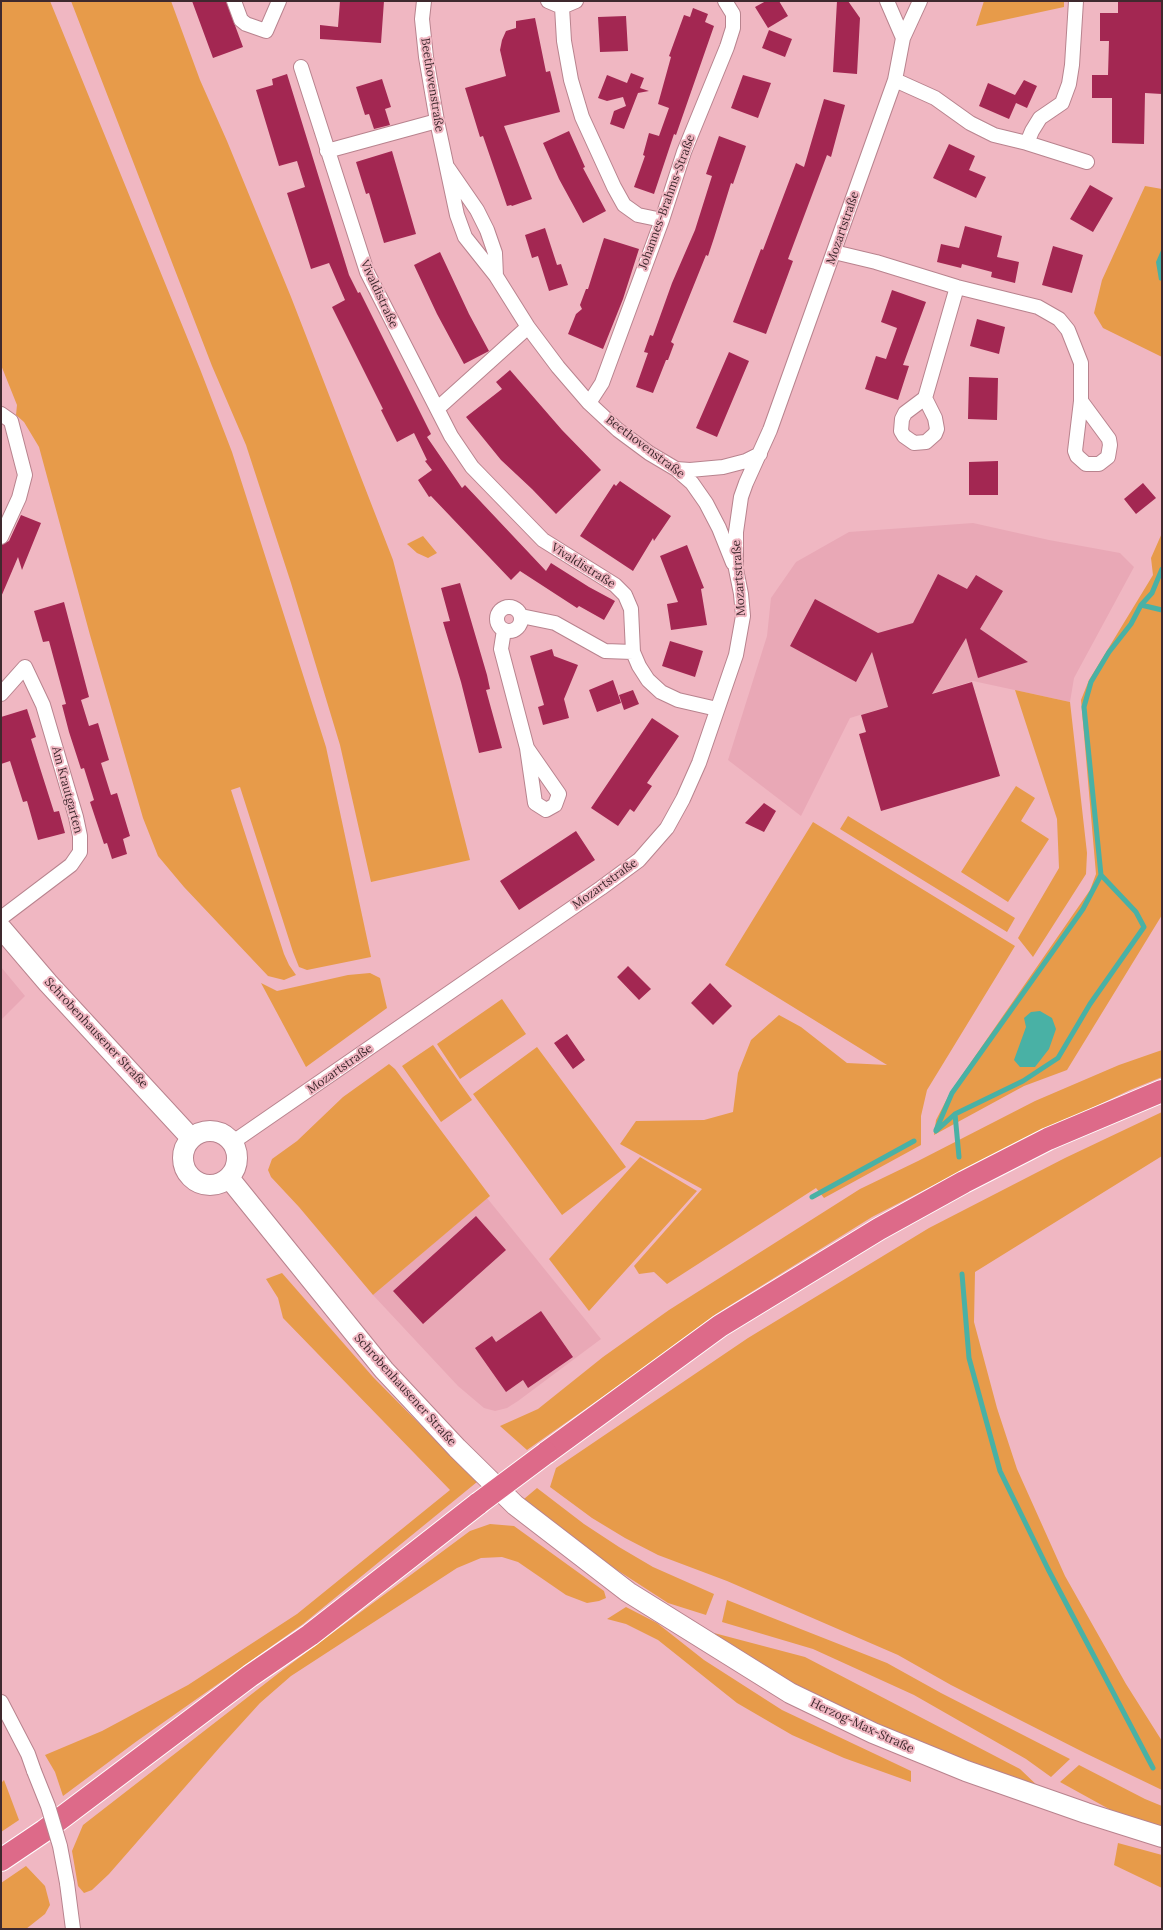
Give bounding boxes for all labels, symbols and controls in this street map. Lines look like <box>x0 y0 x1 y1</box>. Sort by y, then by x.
street label: Beethovenstraße <box>417 37 447 133</box>
street label: Johannes-Brahms-Straße <box>636 133 698 271</box>
street label: Mozartstraße <box>824 190 862 266</box>
street label: Vivaldistraße <box>357 258 401 330</box>
street label: Beethovenstraße <box>603 413 687 481</box>
street label: Mozartstraße <box>729 539 749 617</box>
street label: Vivaldistraße <box>548 541 618 591</box>
street label: Am Krautgarten <box>49 745 85 835</box>
street label: Mozartstraße <box>570 856 640 912</box>
street label: Schrobenhausener Straße <box>41 975 151 1091</box>
street label: Mozartstraße <box>305 1041 375 1097</box>
street label: Schrobenhausener Straße <box>351 1331 459 1449</box>
street label: Herzog-Max-Straße <box>808 1696 916 1756</box>

